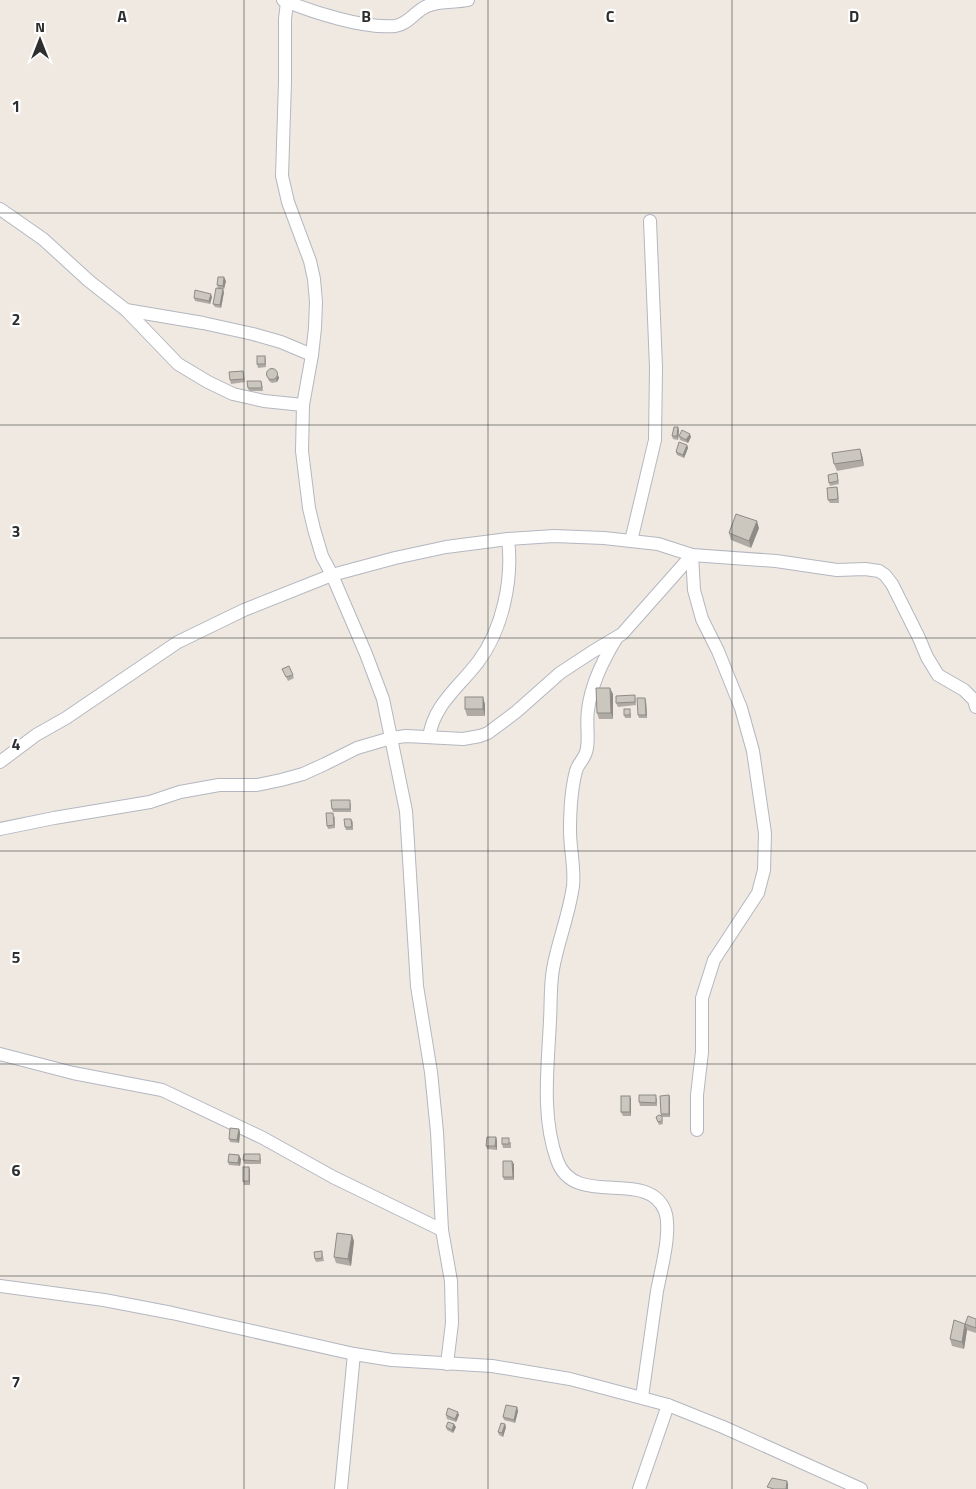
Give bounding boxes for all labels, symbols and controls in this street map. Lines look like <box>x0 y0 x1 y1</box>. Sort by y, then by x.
text: A <box>117 4 127 28</box>
text: B <box>361 4 371 28</box>
text: C <box>606 4 615 28</box>
text: D <box>849 4 859 28</box>
north arrow <box>15 15 65 65</box>
text: N <box>35 16 45 37</box>
text: 1 <box>12 94 20 118</box>
text: 2 <box>12 307 20 331</box>
text: 3 <box>12 519 20 543</box>
text: 4 <box>12 732 21 756</box>
text: 5 <box>12 945 21 969</box>
text: 6 <box>12 1158 21 1182</box>
text: 7 <box>12 1370 20 1394</box>

